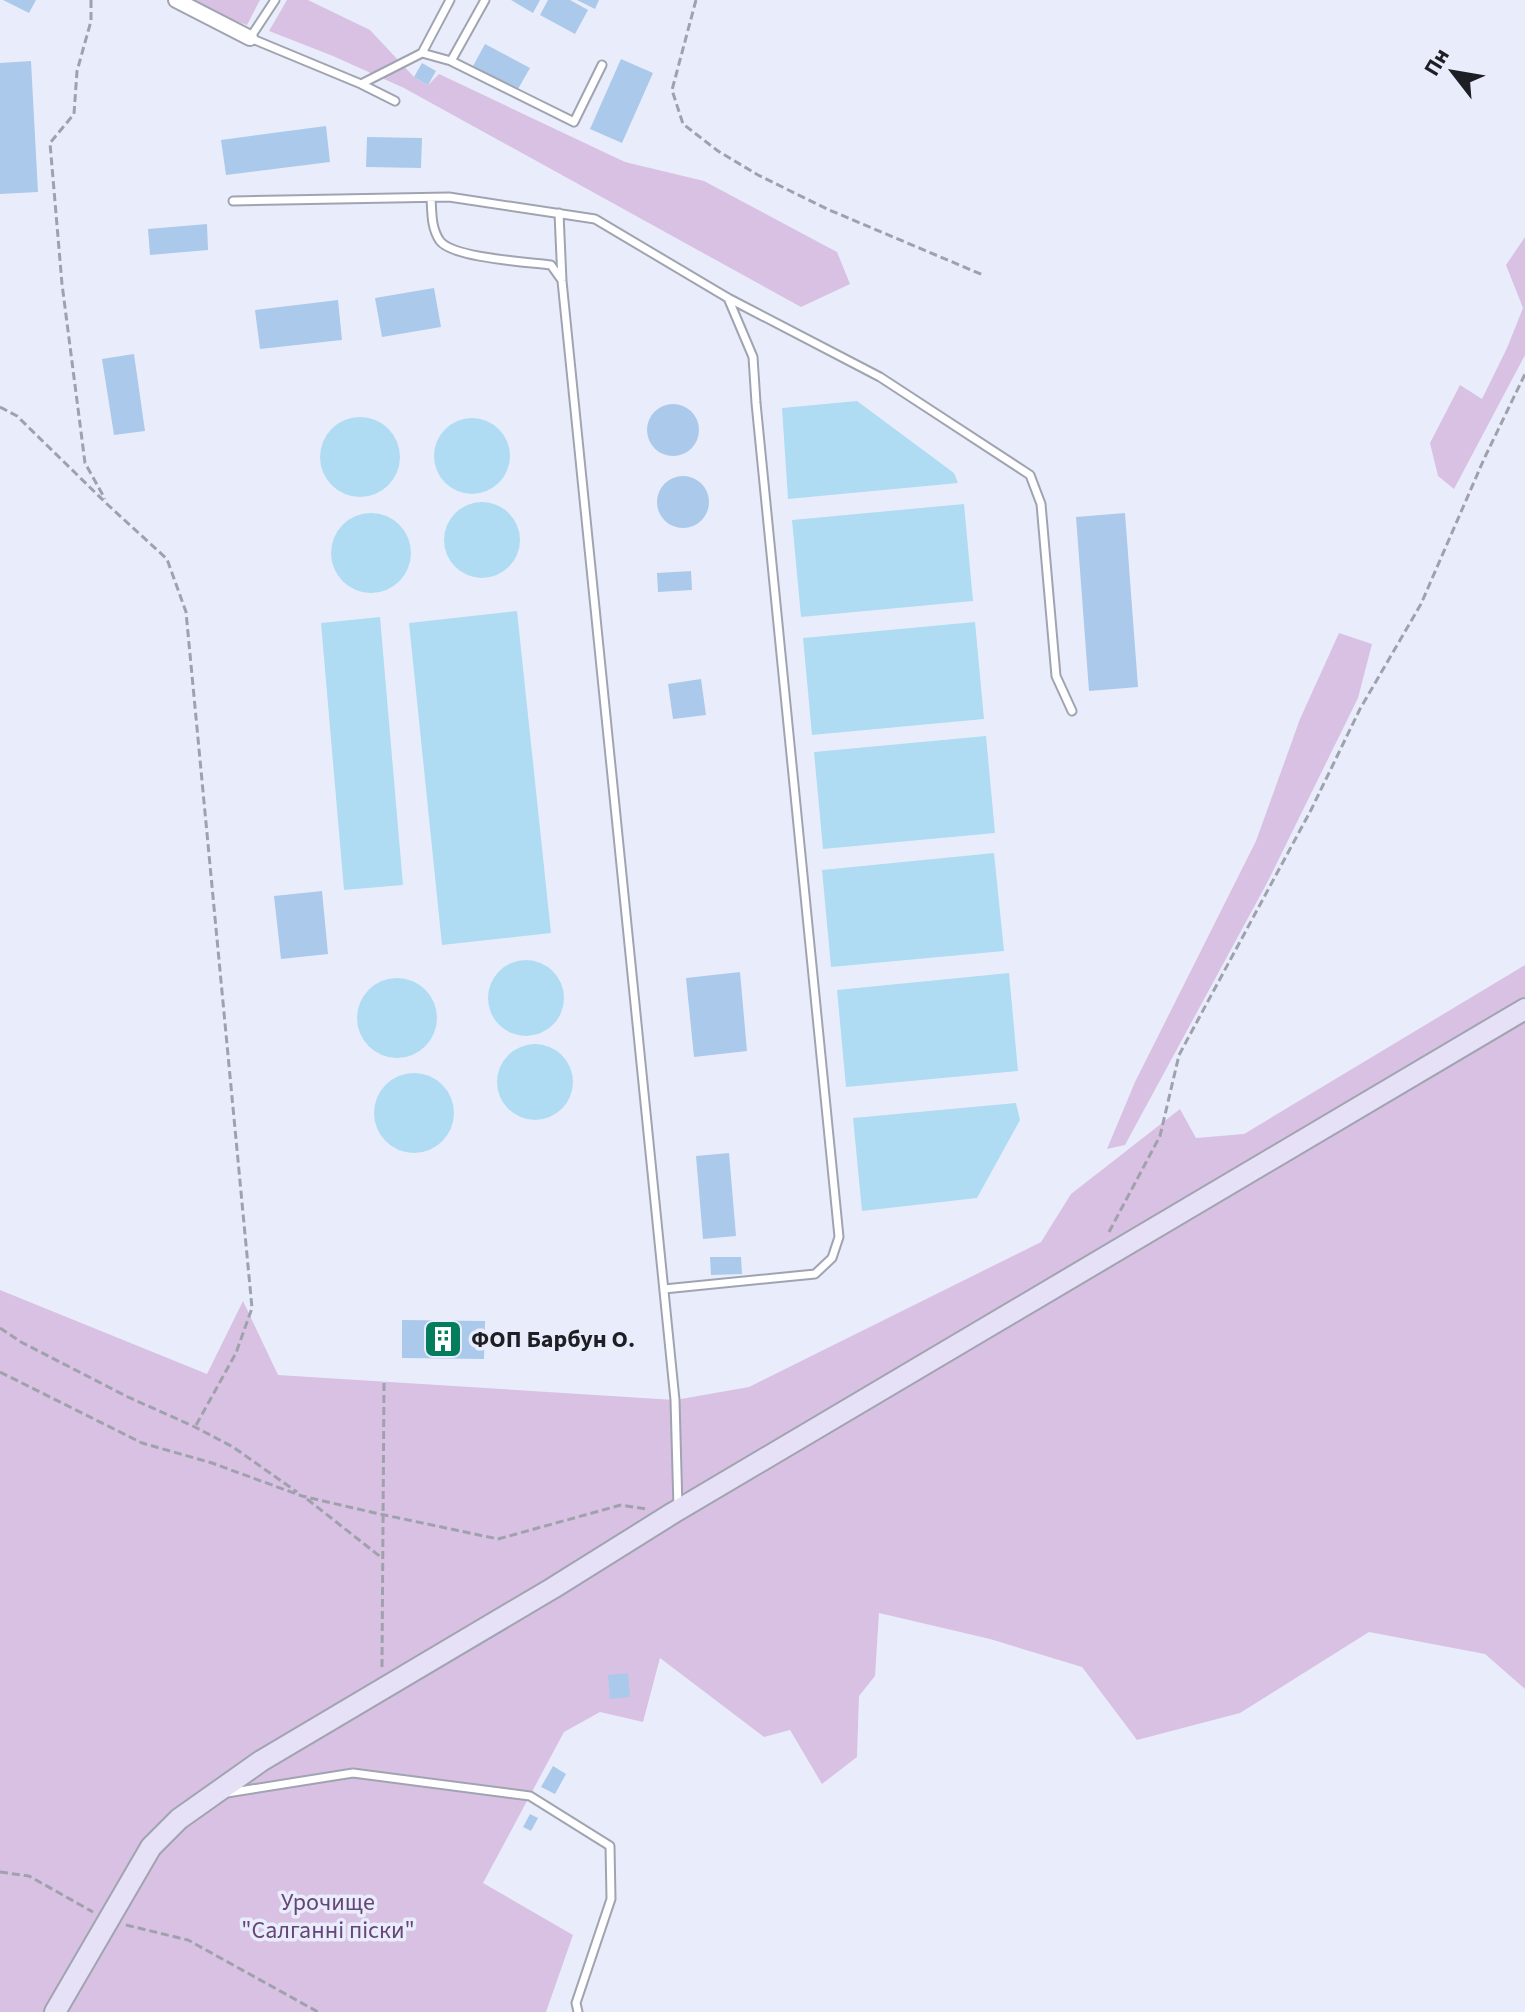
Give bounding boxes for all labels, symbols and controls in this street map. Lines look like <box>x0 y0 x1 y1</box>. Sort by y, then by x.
north arrow <box>1413 32 1493 112</box>
text: Пн <box>1416 42 1457 82</box>
building icon: ФОП Барбун О. <box>422 1318 464 1360</box>
place label: ФОП Барбун О. <box>471 1322 635 1357</box>
park label: Урочище "Салганні піски" <box>241 1885 415 1948</box>

